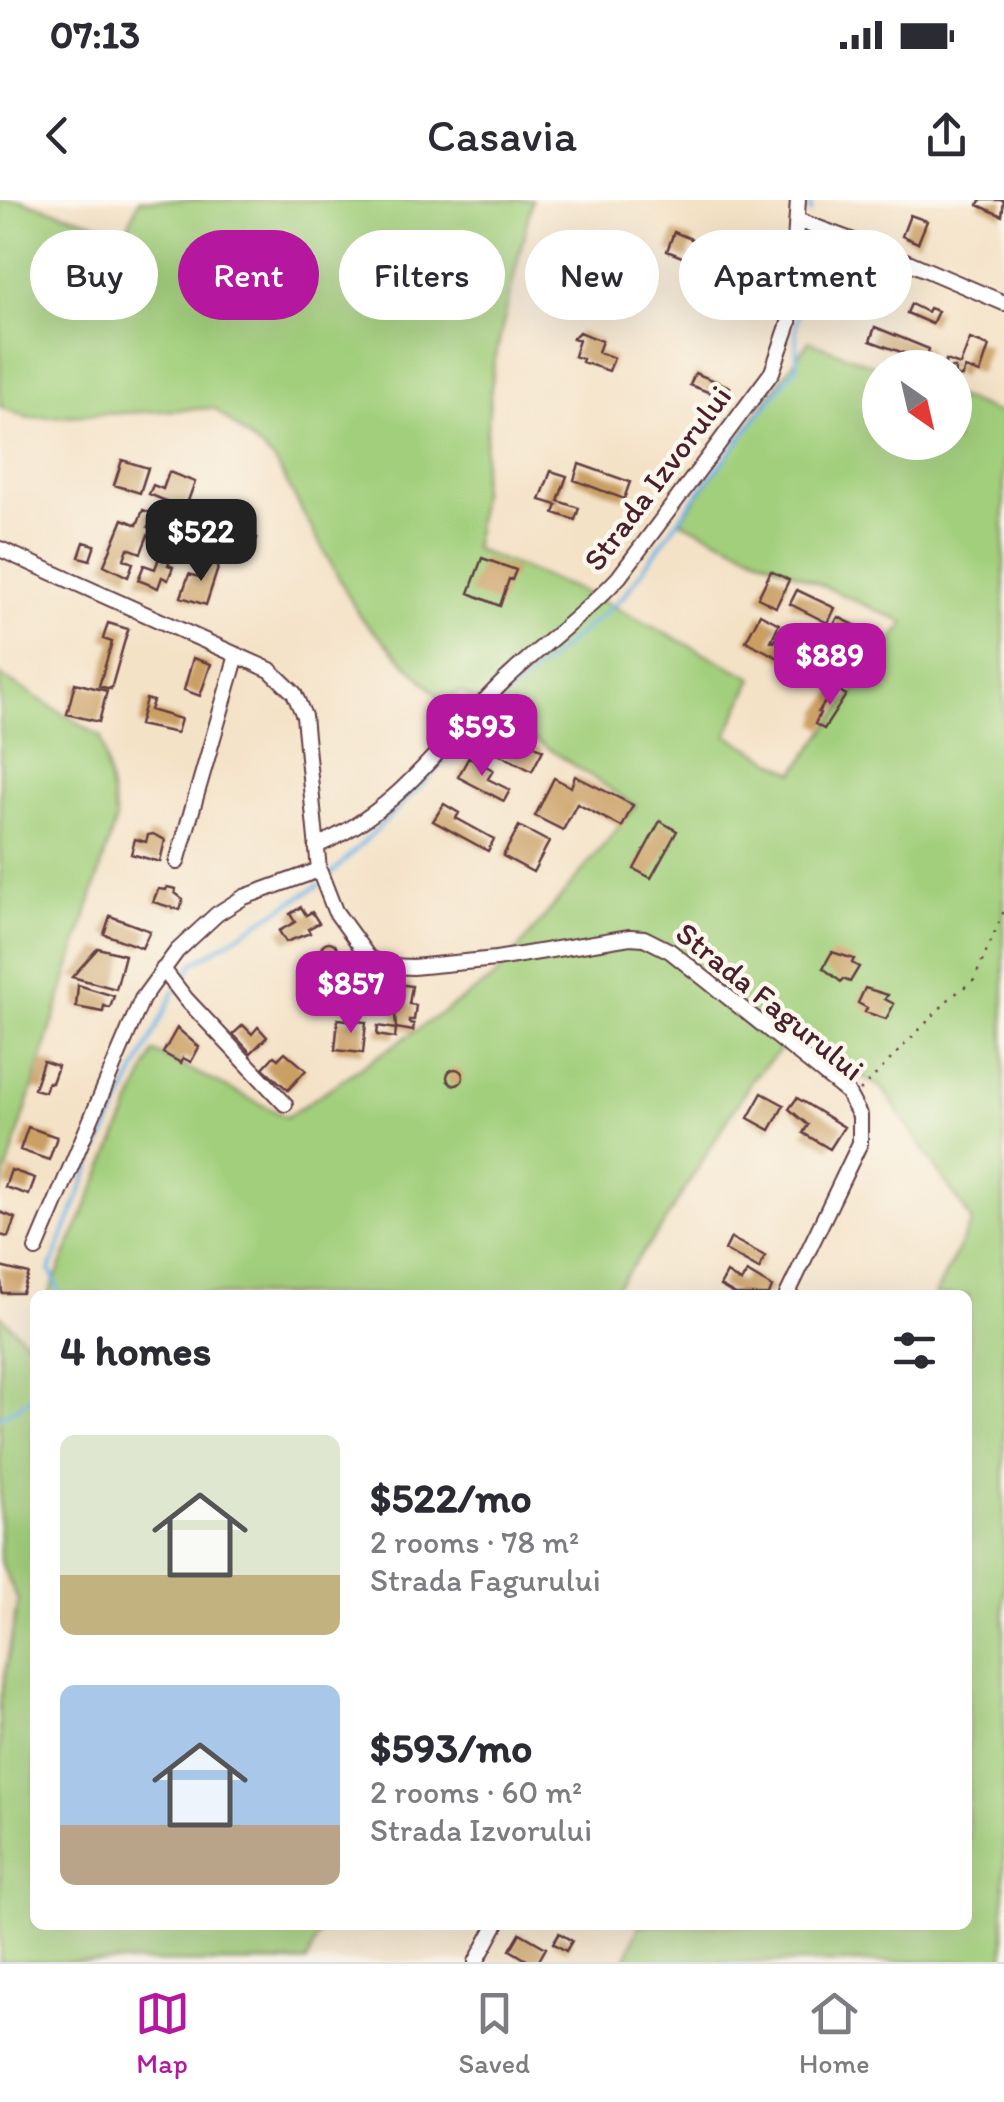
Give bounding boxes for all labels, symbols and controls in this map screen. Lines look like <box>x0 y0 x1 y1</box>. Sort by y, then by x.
text: 07:13 <box>50 12 140 58</box>
icon: back <box>30 108 85 163</box>
text: Casavia <box>427 108 577 162</box>
icon: share <box>919 108 974 163</box>
chip: Buy <box>30 230 158 320</box>
chip: Rent <box>178 230 319 320</box>
chip: Filters <box>339 230 505 320</box>
chip: New <box>525 230 659 320</box>
chip: Apartment <box>679 230 912 320</box>
north arrow <box>862 350 972 460</box>
map controls <box>862 350 972 460</box>
street label: Strada Izvorului <box>575 378 739 578</box>
pin: $522 <box>142 499 260 584</box>
text: $522 <box>168 512 234 550</box>
pin: $889 <box>771 623 889 708</box>
text: $889 <box>796 636 864 674</box>
pin: $593 <box>423 694 541 779</box>
text: $593 <box>448 707 516 745</box>
street label: Strada Fagurului <box>668 914 872 1088</box>
pin: $857 <box>292 951 410 1036</box>
text: $857 <box>318 964 384 1002</box>
icon: filters <box>887 1323 942 1378</box>
text: 4 homes <box>60 1325 211 1376</box>
text: $522/mo <box>370 1472 532 1523</box>
icon: home <box>140 1475 260 1595</box>
text: 2 rooms · 78 m² <box>370 1523 579 1561</box>
text: Strada Fagurului <box>370 1561 601 1599</box>
text: $593/mo <box>370 1722 533 1773</box>
icon: home <box>140 1725 260 1845</box>
text: 2 rooms · 60 m² <box>370 1773 582 1811</box>
text: Strada Izvorului <box>370 1811 592 1849</box>
tab: Map <box>135 1986 190 2080</box>
tab: Saved <box>459 1986 530 2080</box>
tab: Home <box>799 1986 870 2080</box>

